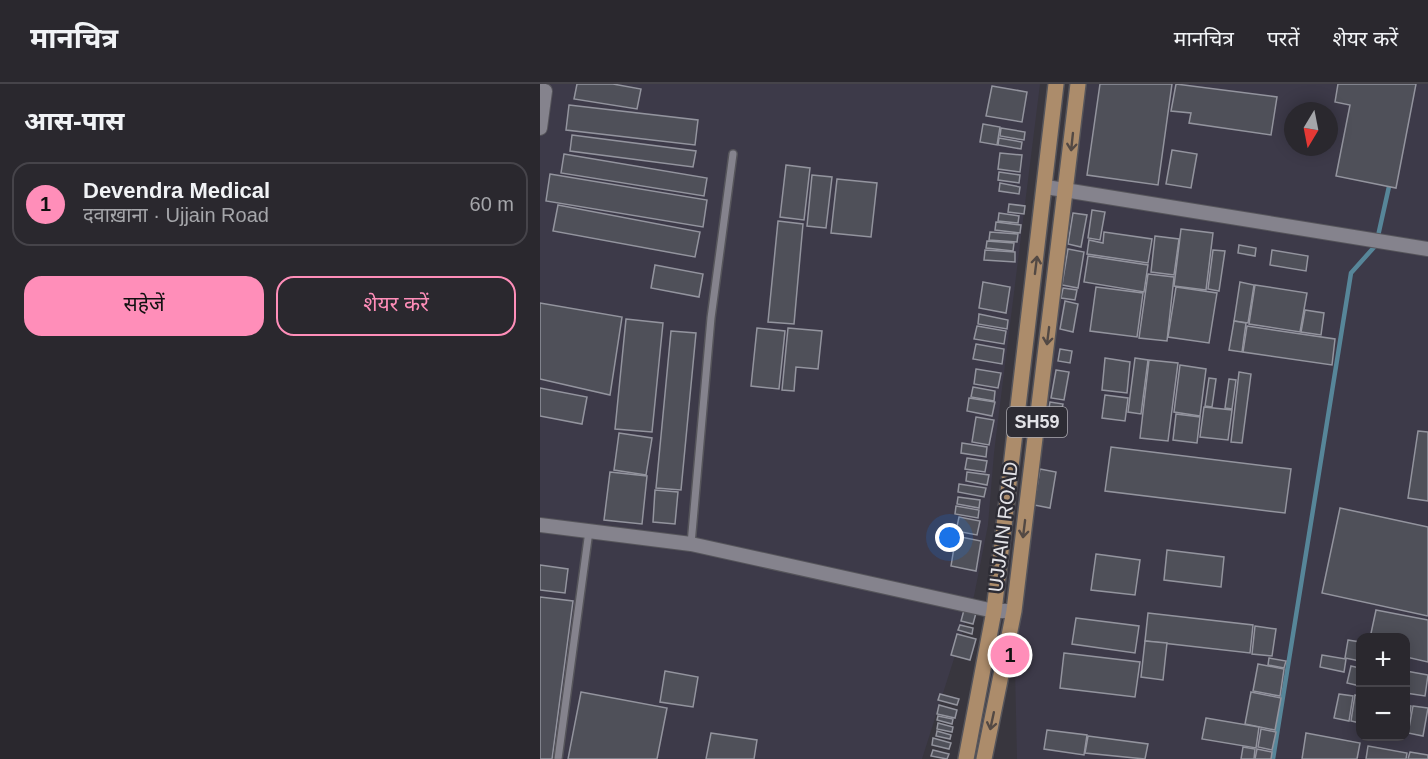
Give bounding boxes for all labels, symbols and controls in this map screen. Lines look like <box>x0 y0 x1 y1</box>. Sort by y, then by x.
text: मानचित्र <box>30 23 118 54</box>
text: मानचित्र <box>1174 27 1234 50</box>
text: परतें <box>1267 27 1299 50</box>
text: शेयर करें <box>1332 27 1398 50</box>
north arrow <box>1284 102 1338 156</box>
text: आस-पास <box>24 106 124 136</box>
one-way arrow <box>1066 132 1077 152</box>
text: Devendra Medical <box>83 178 270 203</box>
text: 1 <box>40 193 51 215</box>
text: 60 m <box>470 193 514 215</box>
text: दवाख़ाना · Ujjain Road <box>83 204 269 226</box>
one-way arrow <box>1031 255 1042 275</box>
button: सहेजें <box>24 276 264 336</box>
button: शेयर करें <box>276 276 516 336</box>
one-way arrow <box>1042 325 1053 345</box>
road number: SH59 <box>1007 407 1067 437</box>
street label: UJJAIN ROAD <box>984 461 1022 593</box>
one-way arrow <box>1018 519 1029 539</box>
your location <box>935 523 964 552</box>
pin: 1 <box>990 632 1030 678</box>
map controls <box>1356 633 1410 741</box>
button: + <box>1356 633 1410 687</box>
button: − <box>1356 687 1410 741</box>
one-way arrow <box>986 712 998 731</box>

